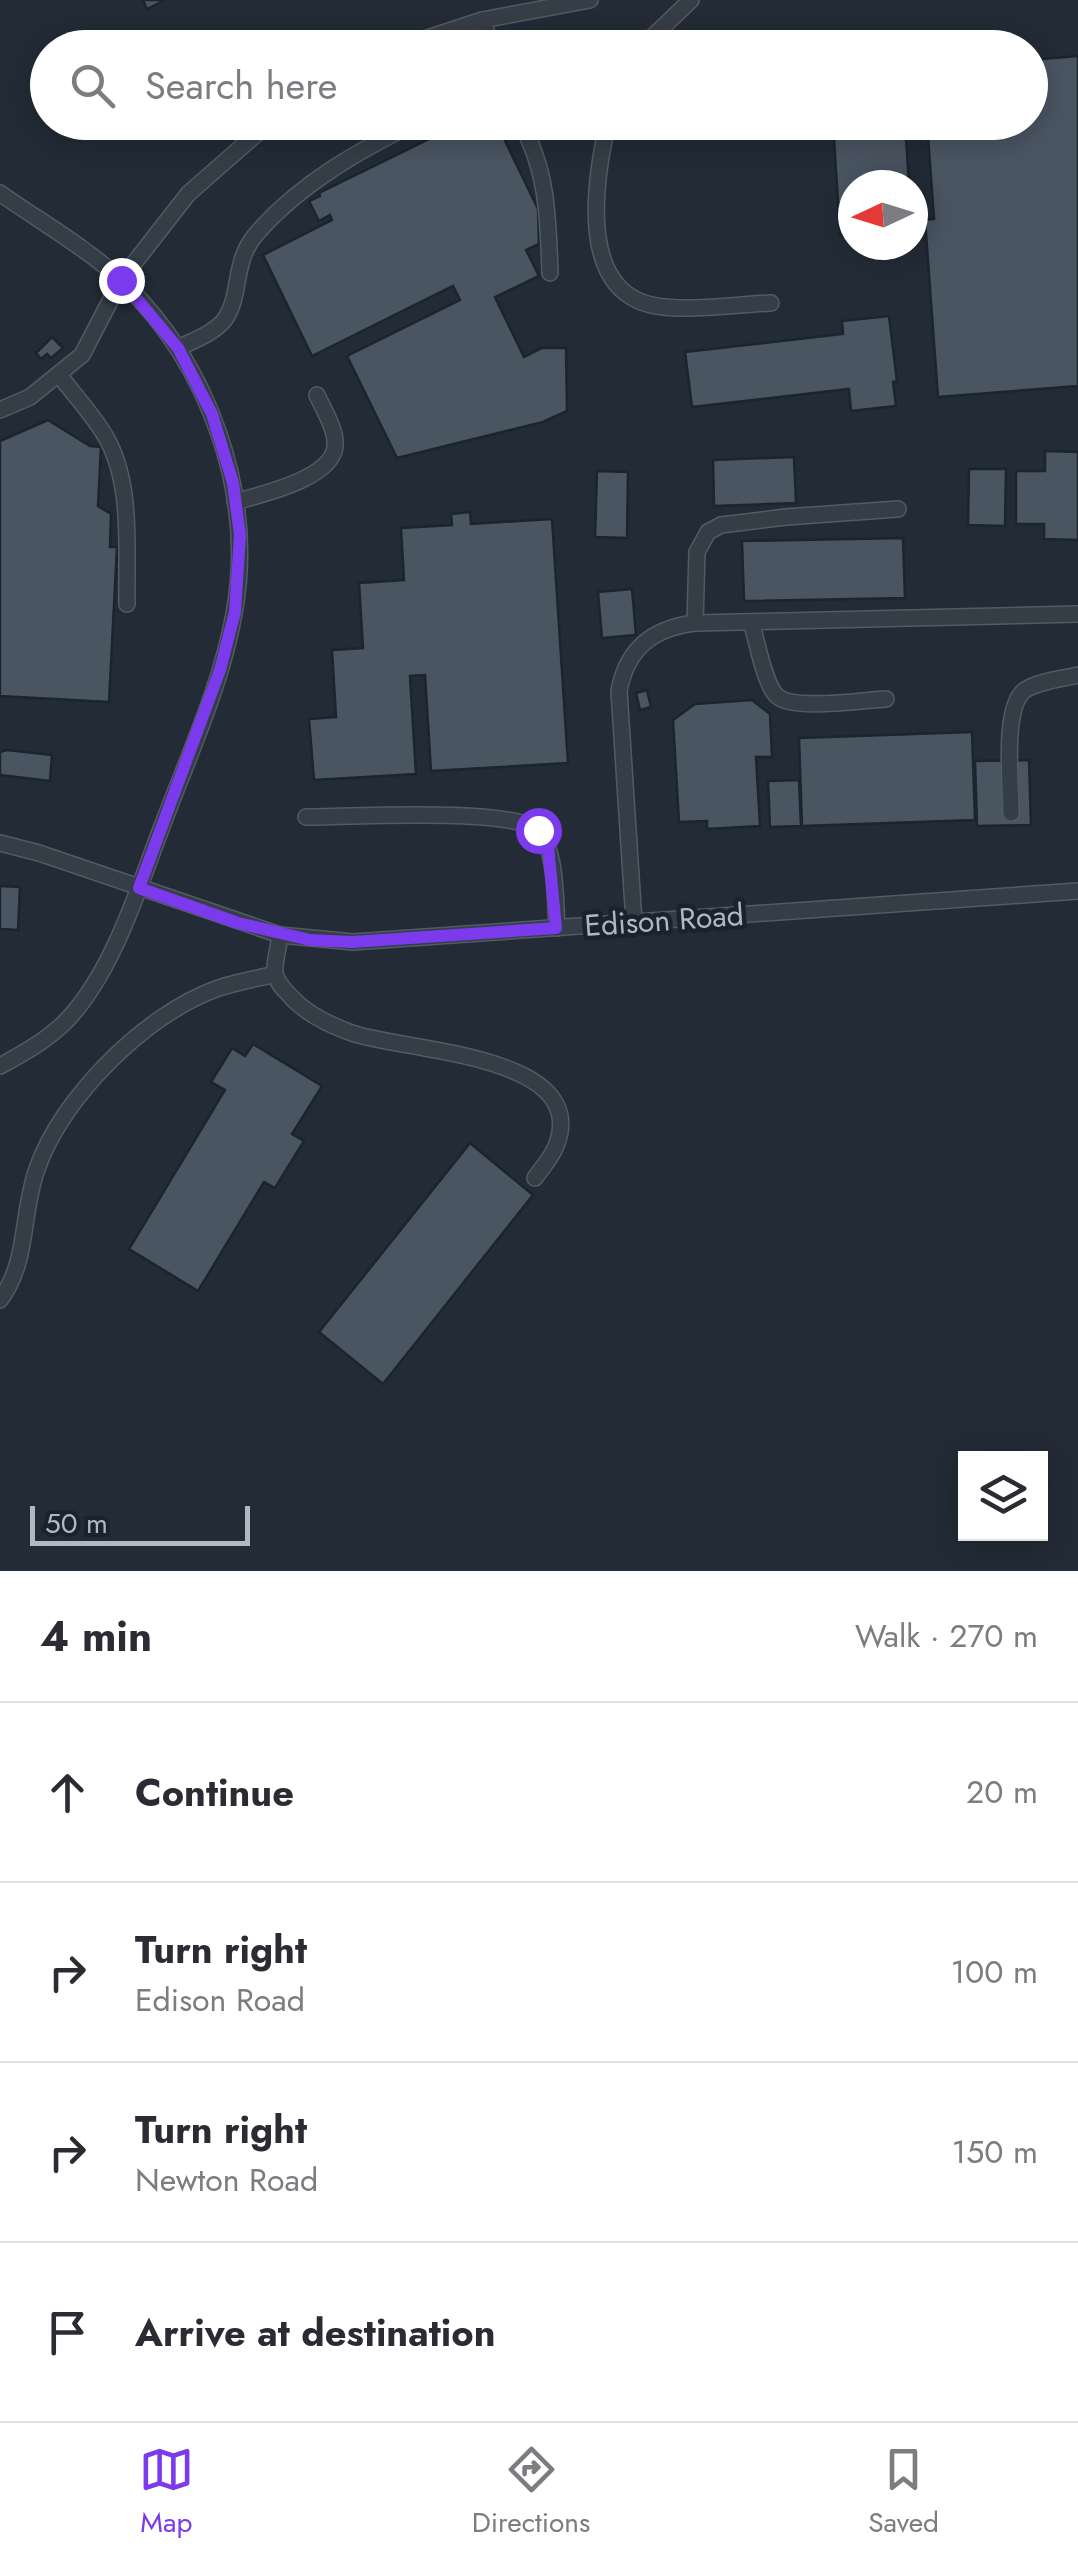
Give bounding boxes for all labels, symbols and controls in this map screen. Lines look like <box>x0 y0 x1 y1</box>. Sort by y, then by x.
search box <box>30 30 1048 140</box>
icon: search <box>65 58 120 113</box>
text: Search here <box>145 58 337 113</box>
north arrow <box>838 170 928 260</box>
route end <box>99 258 145 304</box>
route start <box>516 808 562 854</box>
street label: Edison Road <box>583 893 745 947</box>
map controls <box>958 1451 1048 1541</box>
button: layers <box>958 1451 1048 1541</box>
scale bar <box>30 1501 250 1546</box>
text: 50 m <box>45 1503 108 1544</box>
text: 4 min <box>40 1606 152 1667</box>
text: Walk · 270 m <box>855 1613 1038 1659</box>
icon: ahead <box>40 1765 95 1820</box>
text: Continue <box>135 1765 294 1820</box>
text: 20 m <box>966 1769 1038 1815</box>
text: Turn right <box>135 1922 307 1977</box>
icon: right <box>40 1945 95 2000</box>
text: 100 m <box>951 1949 1038 1995</box>
text: Edison Road <box>135 1977 305 2023</box>
text: Turn right <box>135 2102 307 2157</box>
icon: right <box>40 2125 95 2180</box>
text: 150 m <box>952 2129 1038 2175</box>
text: Newton Road <box>135 2157 318 2203</box>
icon: arrive <box>40 2305 95 2360</box>
text: Arrive at destination <box>135 2305 496 2360</box>
tab: Map <box>139 2442 194 2543</box>
tab: Directions <box>472 2442 590 2543</box>
tab: Saved <box>868 2442 939 2543</box>

